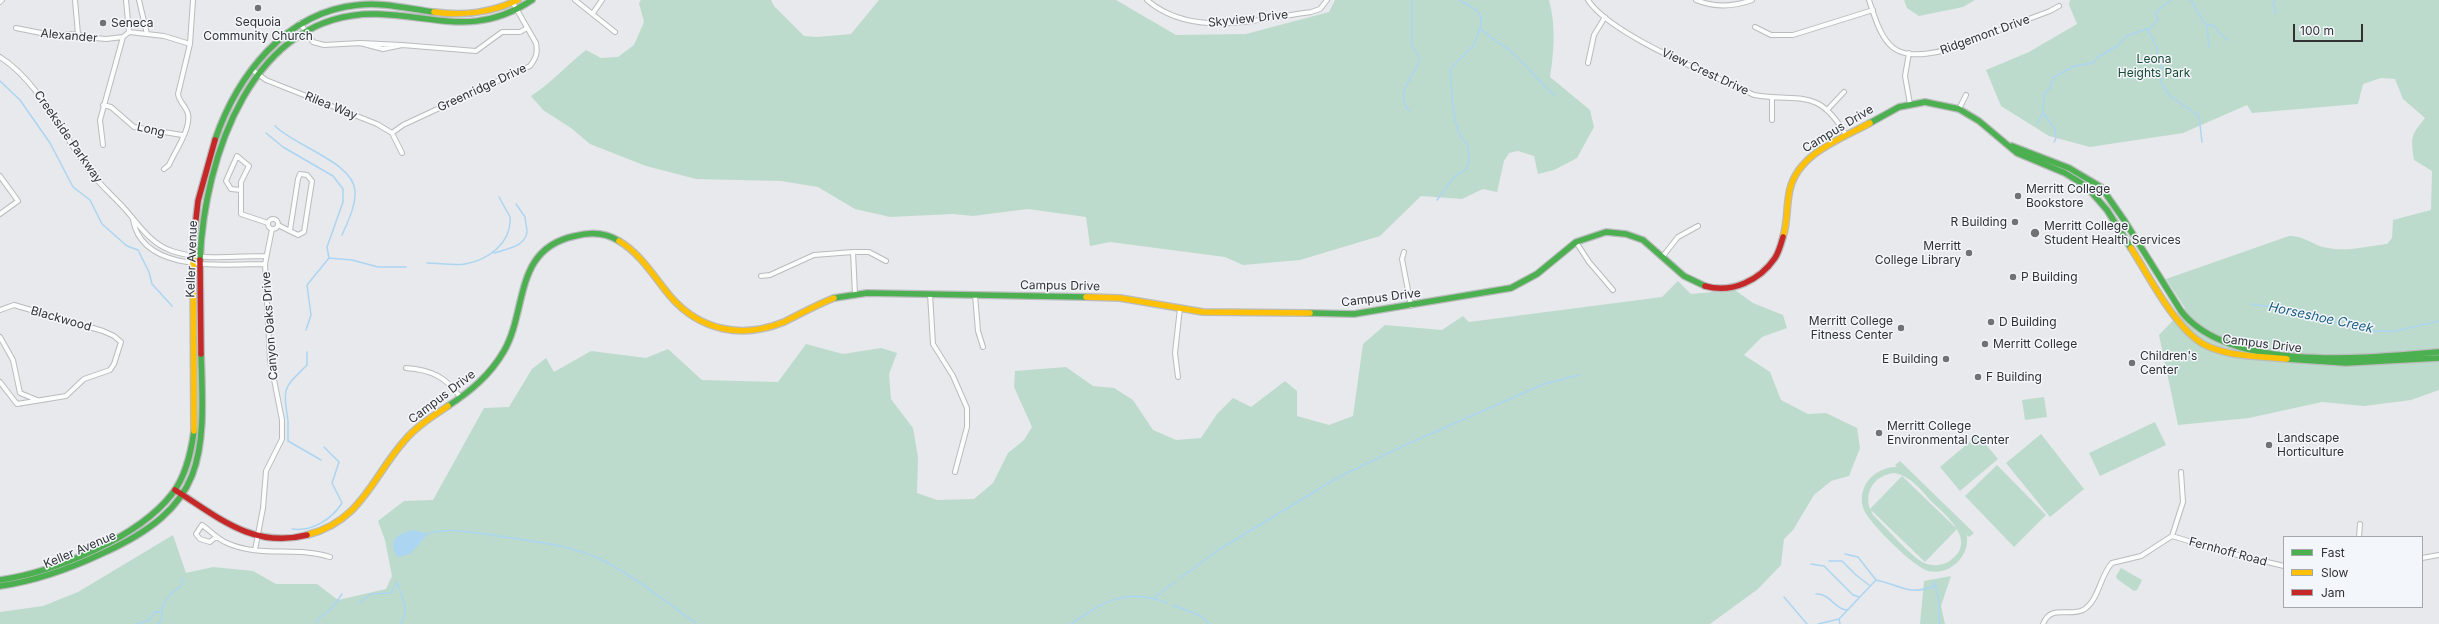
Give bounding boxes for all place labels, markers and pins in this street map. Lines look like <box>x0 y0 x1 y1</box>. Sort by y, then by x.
marker: Sequoia Community Church <box>253 3 263 13</box>
place label: Sequoia Community Church <box>203 15 313 43</box>
place label: Seneca <box>111 16 153 30</box>
marker: Seneca <box>98 18 108 28</box>
place label: Merritt College Bookstore <box>2026 182 2110 210</box>
marker: Merritt College Bookstore <box>2013 191 2023 201</box>
place label: R Building <box>1950 215 2007 229</box>
marker: R Building <box>2010 217 2020 227</box>
place label: Merritt College Student Health Services <box>2044 219 2181 247</box>
marker: Merritt College Student Health Services <box>2029 227 2041 239</box>
place label: Merritt College Library <box>1875 239 1961 267</box>
marker: Merritt College Library <box>1964 248 1974 258</box>
place label: P Building <box>2021 270 2078 284</box>
marker: P Building <box>2008 272 2018 282</box>
place label: Merritt College Fitness Center <box>1809 314 1893 342</box>
place label: D Building <box>1999 315 2056 329</box>
marker: D Building <box>1986 317 1996 327</box>
marker: Merritt College Fitness Center <box>1896 323 1906 333</box>
place label: Merritt College <box>1993 337 2077 351</box>
marker: Merritt College <box>1980 339 1990 349</box>
place label: Children's Center <box>2140 349 2197 377</box>
place label: E Building <box>1882 352 1938 366</box>
marker: E Building <box>1941 354 1951 364</box>
marker: Children's Center <box>2127 358 2137 368</box>
place label: F Building <box>1986 370 2042 384</box>
marker: F Building <box>1973 372 1983 382</box>
place label: Merritt College Environmental Center <box>1887 419 2009 447</box>
marker: Merritt College Environmental Center <box>1874 428 1884 438</box>
place label: Landscape Horticulture <box>2277 431 2344 459</box>
marker: Landscape Horticulture <box>2264 440 2274 450</box>

